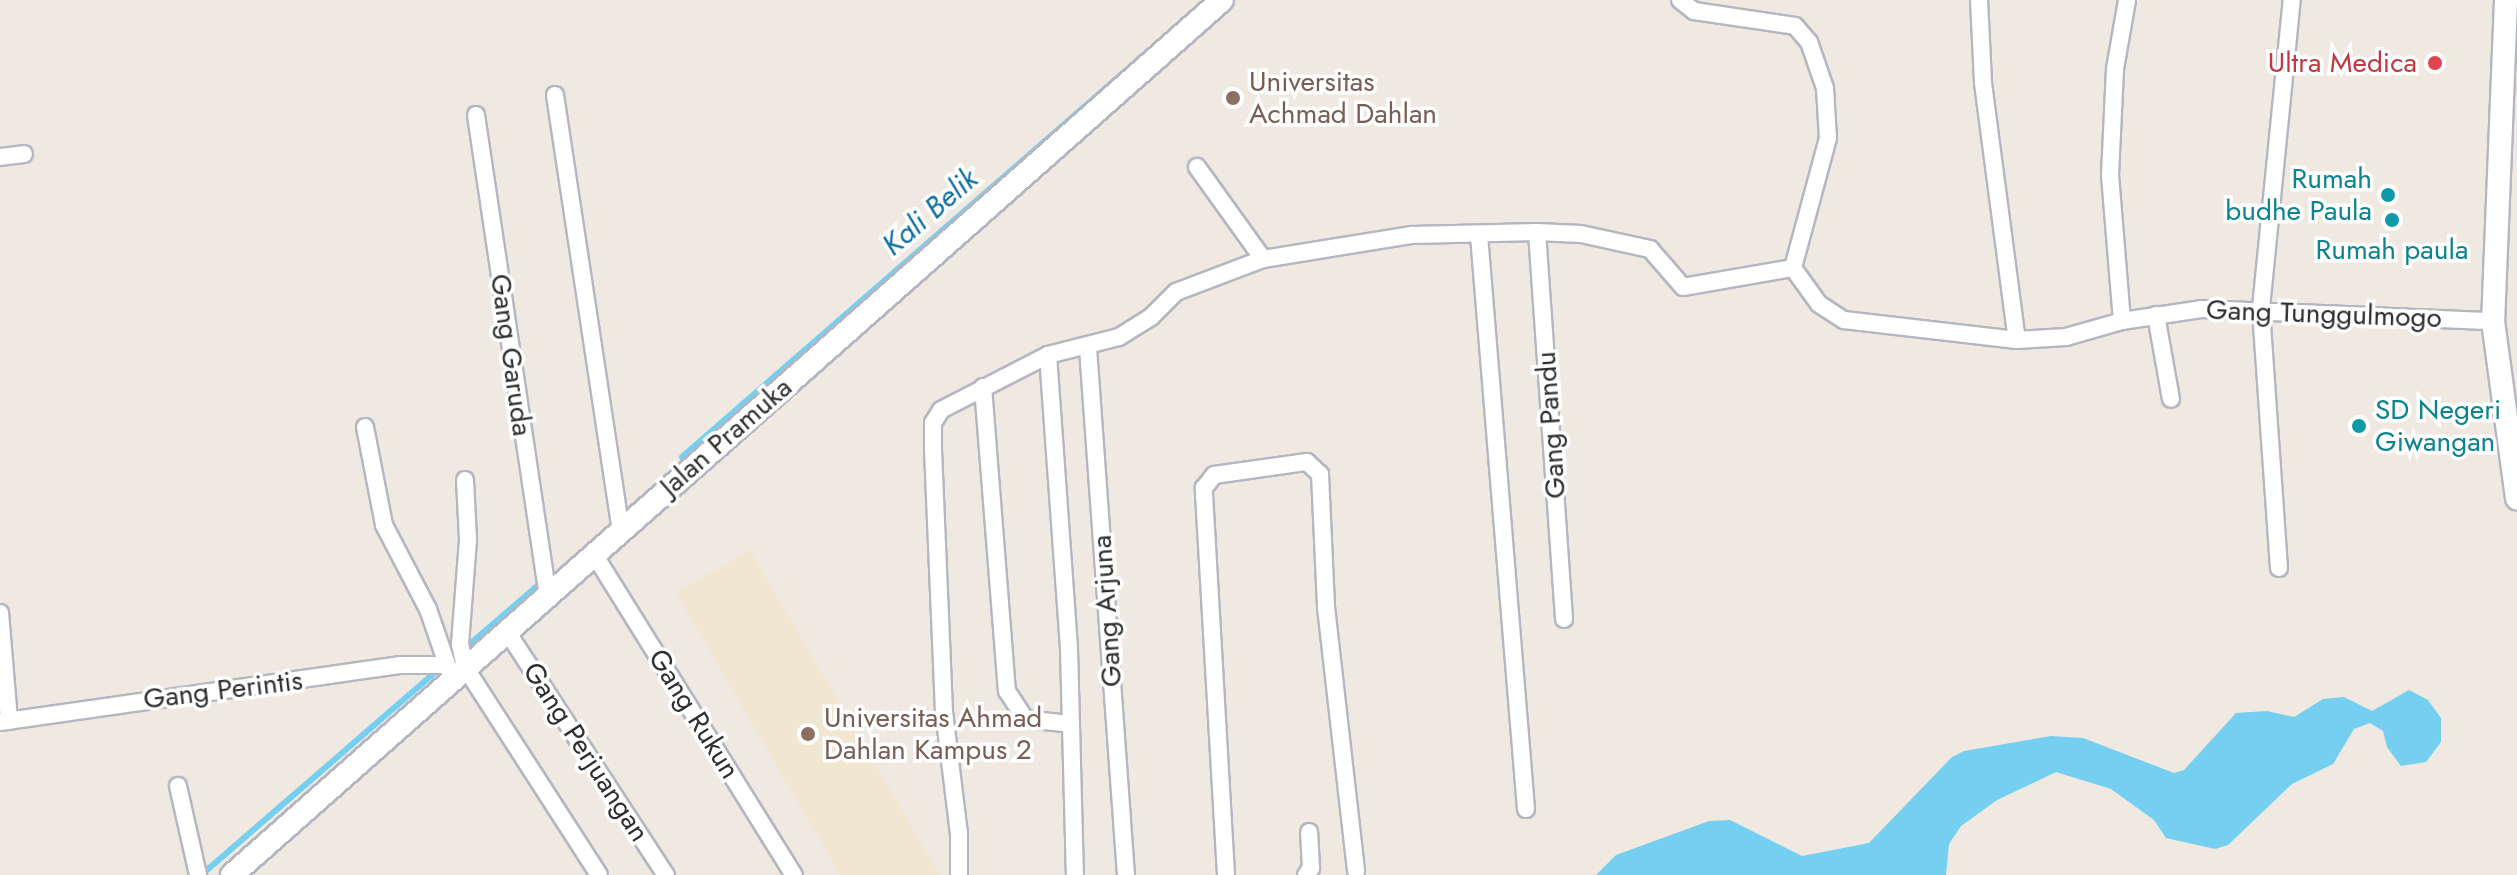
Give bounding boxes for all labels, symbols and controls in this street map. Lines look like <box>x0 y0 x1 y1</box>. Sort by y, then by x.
place label: Ultra Medica <box>2268 46 2417 80</box>
marker: Ultra Medica <box>2424 52 2446 74</box>
place label: Universitas Achmad Dahlan <box>1249 65 1437 131</box>
marker: Universitas Achmad Dahlan <box>1224 89 1242 107</box>
water label: Kali Belik <box>875 161 985 263</box>
place label: Rumah budhe Paula <box>2225 162 2372 228</box>
marker: Rumah budhe Paula <box>2379 186 2397 204</box>
marker: Rumah paula <box>2383 211 2401 229</box>
place label: Rumah paula <box>2316 233 2468 267</box>
street label: Gang Garuda <box>483 272 539 438</box>
street label: Gang Tunggulmogo <box>2206 293 2442 335</box>
street label: Gang Pandu <box>1529 350 1573 500</box>
street label: Jalan Pramuka <box>653 371 799 503</box>
place label: SD Negeri Giwangan <box>2375 393 2501 459</box>
marker: SD Negeri Giwangan <box>2350 417 2368 435</box>
street label: Gang Arjuna <box>1085 534 1129 688</box>
street label: Gang Rukun <box>641 643 747 785</box>
street label: Gang Perjuangan <box>516 656 656 848</box>
street label: Gang Perintis <box>142 664 304 716</box>
place label: Universitas Ahmad Dahlan Kampus 2 <box>824 701 1042 767</box>
marker: Universitas Ahmad Dahlan Kampus 2 <box>799 725 817 743</box>

